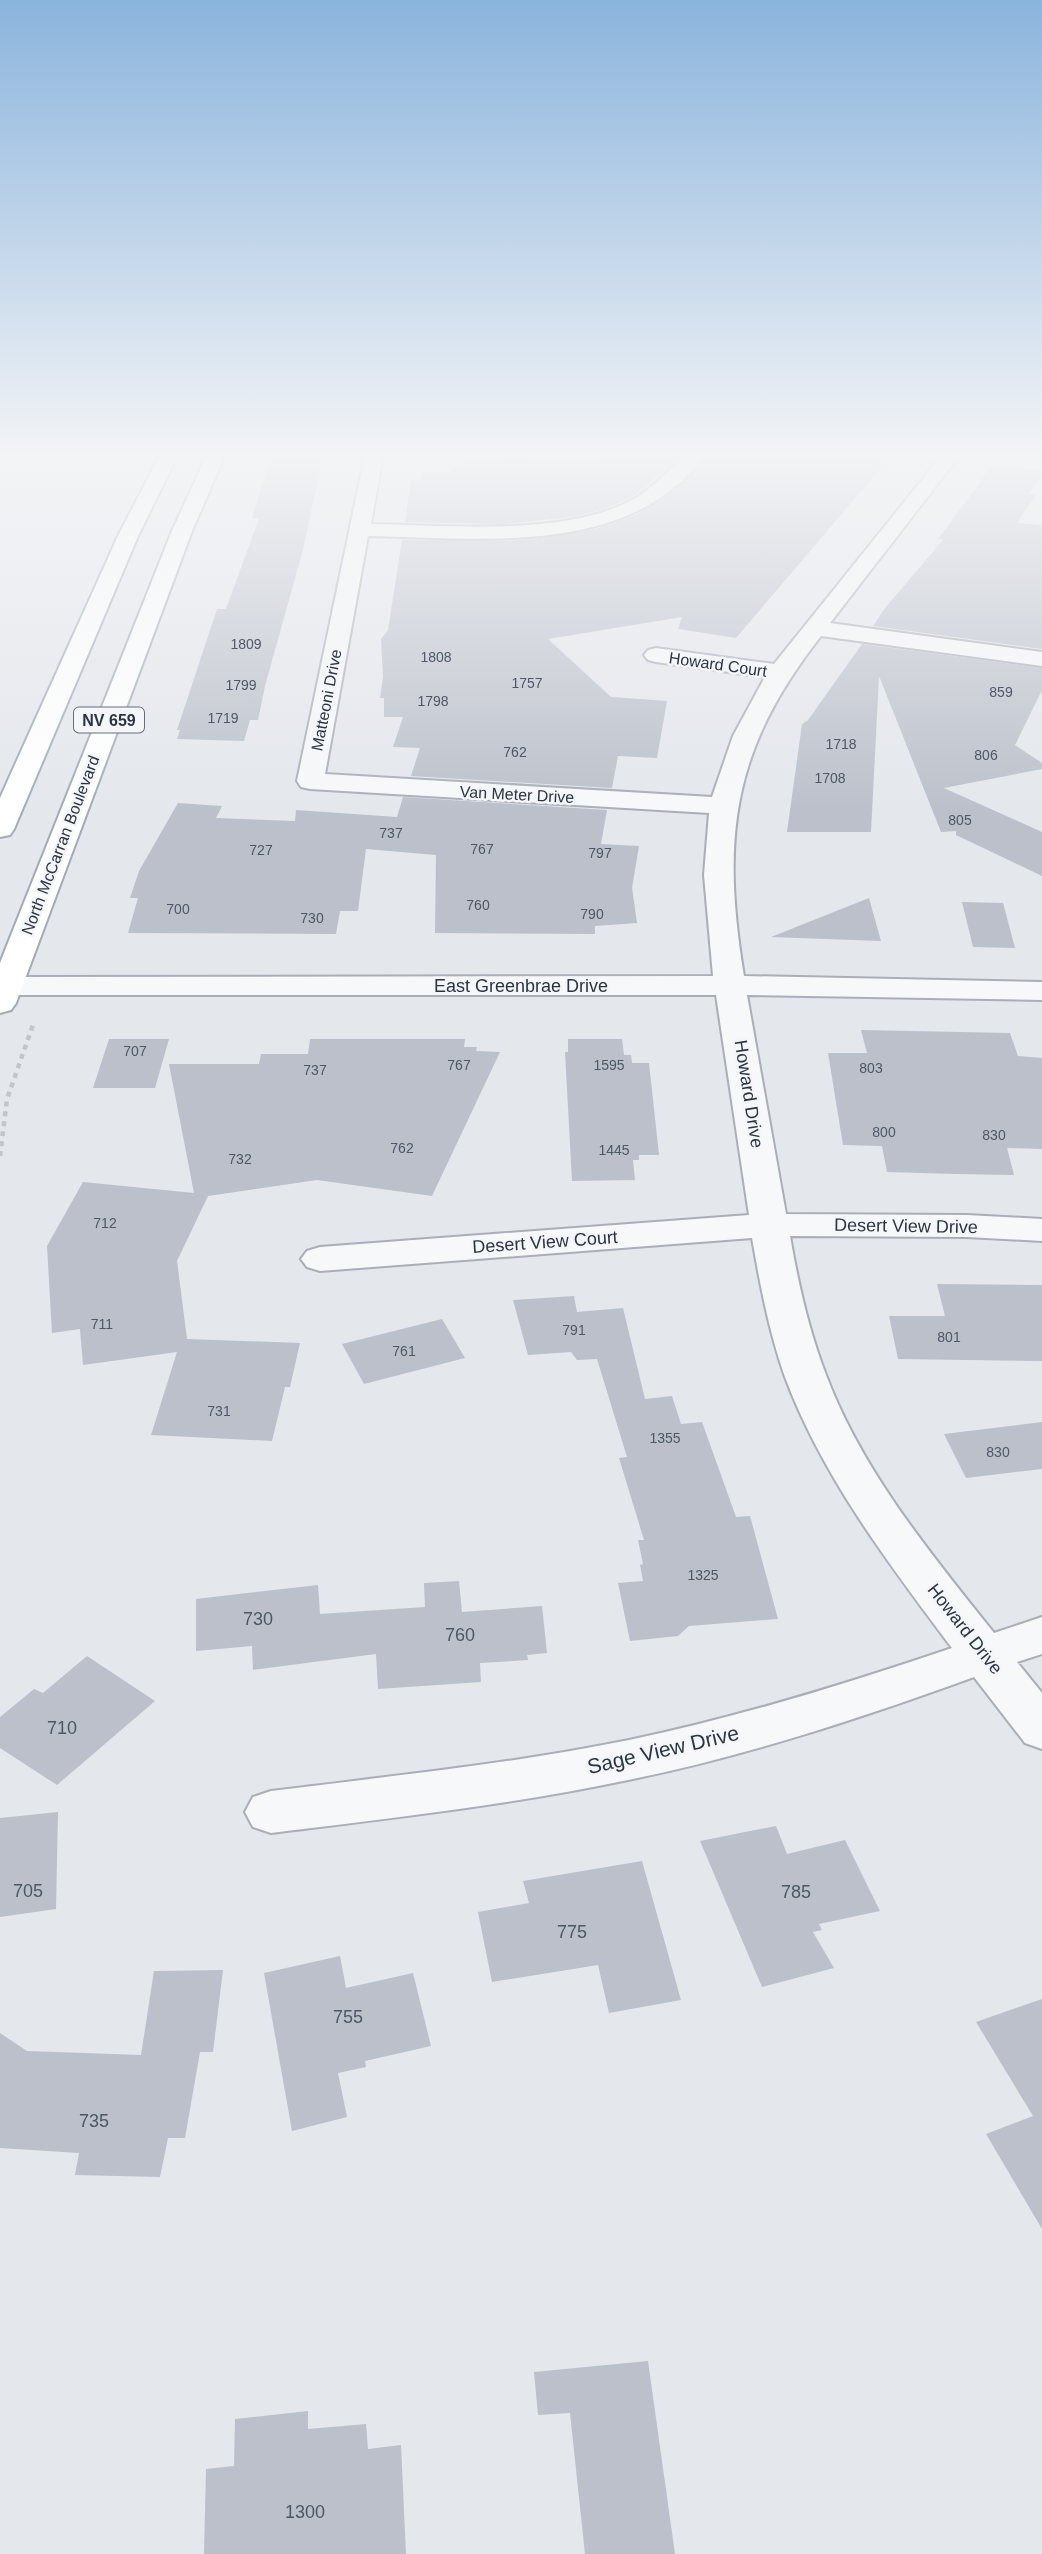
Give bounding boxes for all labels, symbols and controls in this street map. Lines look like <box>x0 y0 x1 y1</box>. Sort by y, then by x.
house number: 1809 <box>230 636 262 652</box>
street label: Matteoni Drive <box>308 648 345 752</box>
house number: 1808 <box>420 649 452 665</box>
street label: Howard Court <box>668 649 769 680</box>
house number: 1757 <box>511 675 543 691</box>
house number: 1799 <box>225 677 257 693</box>
house number: 859 <box>989 684 1013 700</box>
house number: 1798 <box>417 693 449 709</box>
road number: NV 659 <box>74 708 144 733</box>
house number: 1719 <box>207 710 239 726</box>
house number: 1718 <box>825 736 857 752</box>
house number: 762 <box>503 744 527 760</box>
house number: 806 <box>974 747 998 763</box>
street label: North McCarran Boulevard <box>18 753 103 937</box>
house number: 1708 <box>814 770 846 786</box>
street label: Van Meter Drive <box>459 783 575 806</box>
house number: 805 <box>948 812 972 828</box>
house number: 737 <box>379 825 403 841</box>
house number: 767 <box>470 841 494 857</box>
house number: 727 <box>249 842 273 858</box>
house number: 797 <box>588 845 612 861</box>
house number: 760 <box>466 897 490 913</box>
house number: 700 <box>166 901 190 917</box>
house number: 790 <box>580 906 604 922</box>
house number: 730 <box>300 910 324 926</box>
street label: East Greenbrae Drive <box>434 976 608 996</box>
street label: Howard Drive <box>731 1039 767 1149</box>
house number: 707 <box>123 1043 147 1059</box>
house number: 767 <box>447 1057 471 1073</box>
house number: 1595 <box>593 1057 625 1073</box>
house number: 803 <box>859 1060 883 1076</box>
house number: 737 <box>303 1062 327 1078</box>
house number: 800 <box>872 1124 896 1140</box>
house number: 830 <box>982 1127 1006 1143</box>
house number: 762 <box>390 1140 414 1156</box>
house number: 1445 <box>598 1142 630 1158</box>
house number: 732 <box>228 1151 252 1167</box>
house number: 712 <box>93 1215 117 1231</box>
street label: Desert View Drive <box>834 1215 978 1237</box>
street label: Desert View Court <box>472 1227 618 1257</box>
house number: 711 <box>91 1316 113 1332</box>
house number: 791 <box>562 1322 586 1338</box>
house number: 801 <box>937 1329 961 1345</box>
house number: 761 <box>392 1343 416 1359</box>
house number: 731 <box>207 1403 231 1419</box>
house number: 1355 <box>649 1430 681 1446</box>
house number: 830 <box>986 1444 1010 1460</box>
house number: 1325 <box>687 1567 719 1583</box>
street label: Howard Drive <box>924 1580 1006 1678</box>
house number: 730 <box>243 1609 273 1629</box>
house number: 760 <box>445 1625 475 1645</box>
house number: 710 <box>47 1718 77 1738</box>
street label: Sage View Drive <box>585 1721 741 1778</box>
house number: 705 <box>13 1881 43 1901</box>
house number: 785 <box>781 1882 811 1902</box>
house number: 775 <box>557 1922 587 1942</box>
house number: 755 <box>333 2007 363 2027</box>
house number: 735 <box>79 2111 109 2131</box>
house number: 1300 <box>285 2502 325 2522</box>

